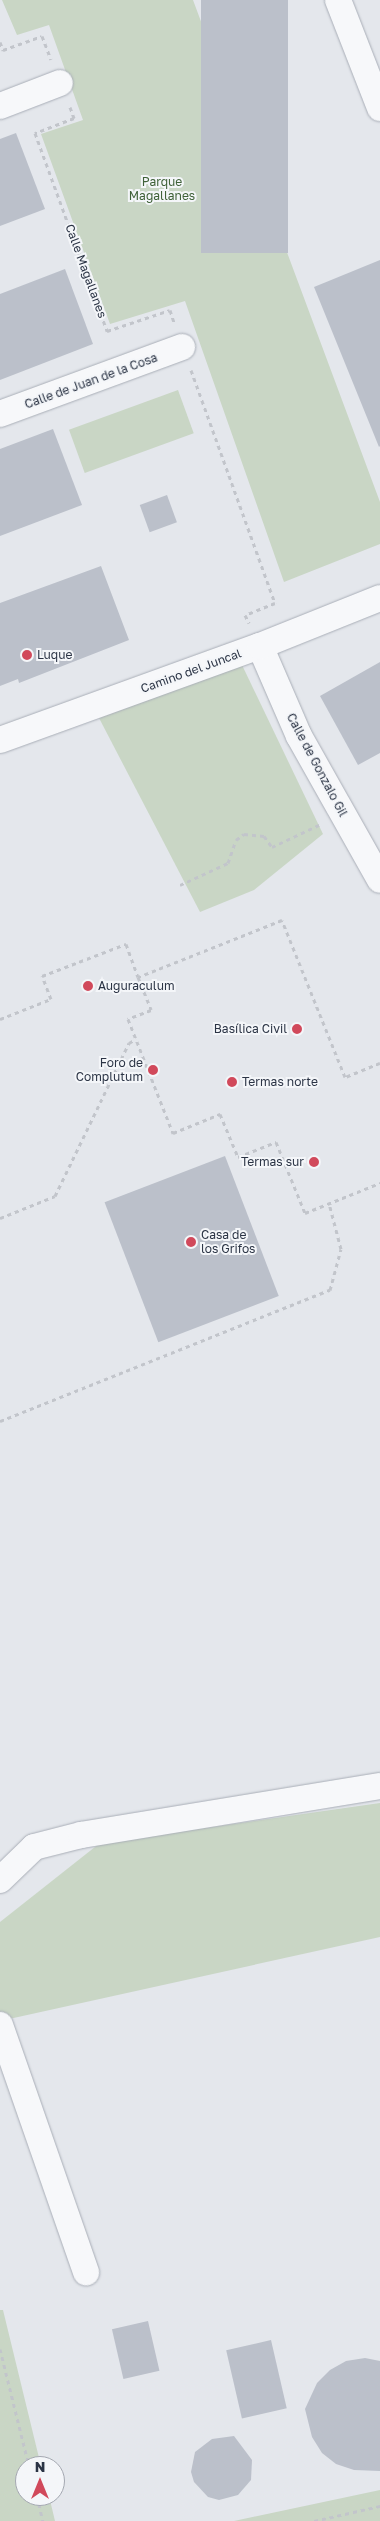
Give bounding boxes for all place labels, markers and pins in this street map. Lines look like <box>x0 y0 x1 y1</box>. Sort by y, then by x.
place label: Luque <box>37 648 72 662</box>
marker: Luque <box>21 649 33 661</box>
place label: Auguraculum <box>98 979 175 993</box>
marker: Auguraculum <box>82 980 94 992</box>
place label: Basílica Civil <box>214 1022 287 1036</box>
marker: Basílica Civil <box>291 1023 303 1035</box>
place label: Foro de Complutum <box>76 1056 143 1084</box>
marker: Foro de Complutum <box>147 1064 159 1076</box>
place label: Termas norte <box>242 1075 318 1089</box>
marker: Termas norte <box>226 1076 238 1088</box>
place label: Termas sur <box>241 1155 304 1169</box>
marker: Termas sur <box>308 1156 320 1168</box>
place label: Casa de los Grifos <box>201 1228 255 1256</box>
marker: Casa de los Grifos <box>185 1236 197 1248</box>

